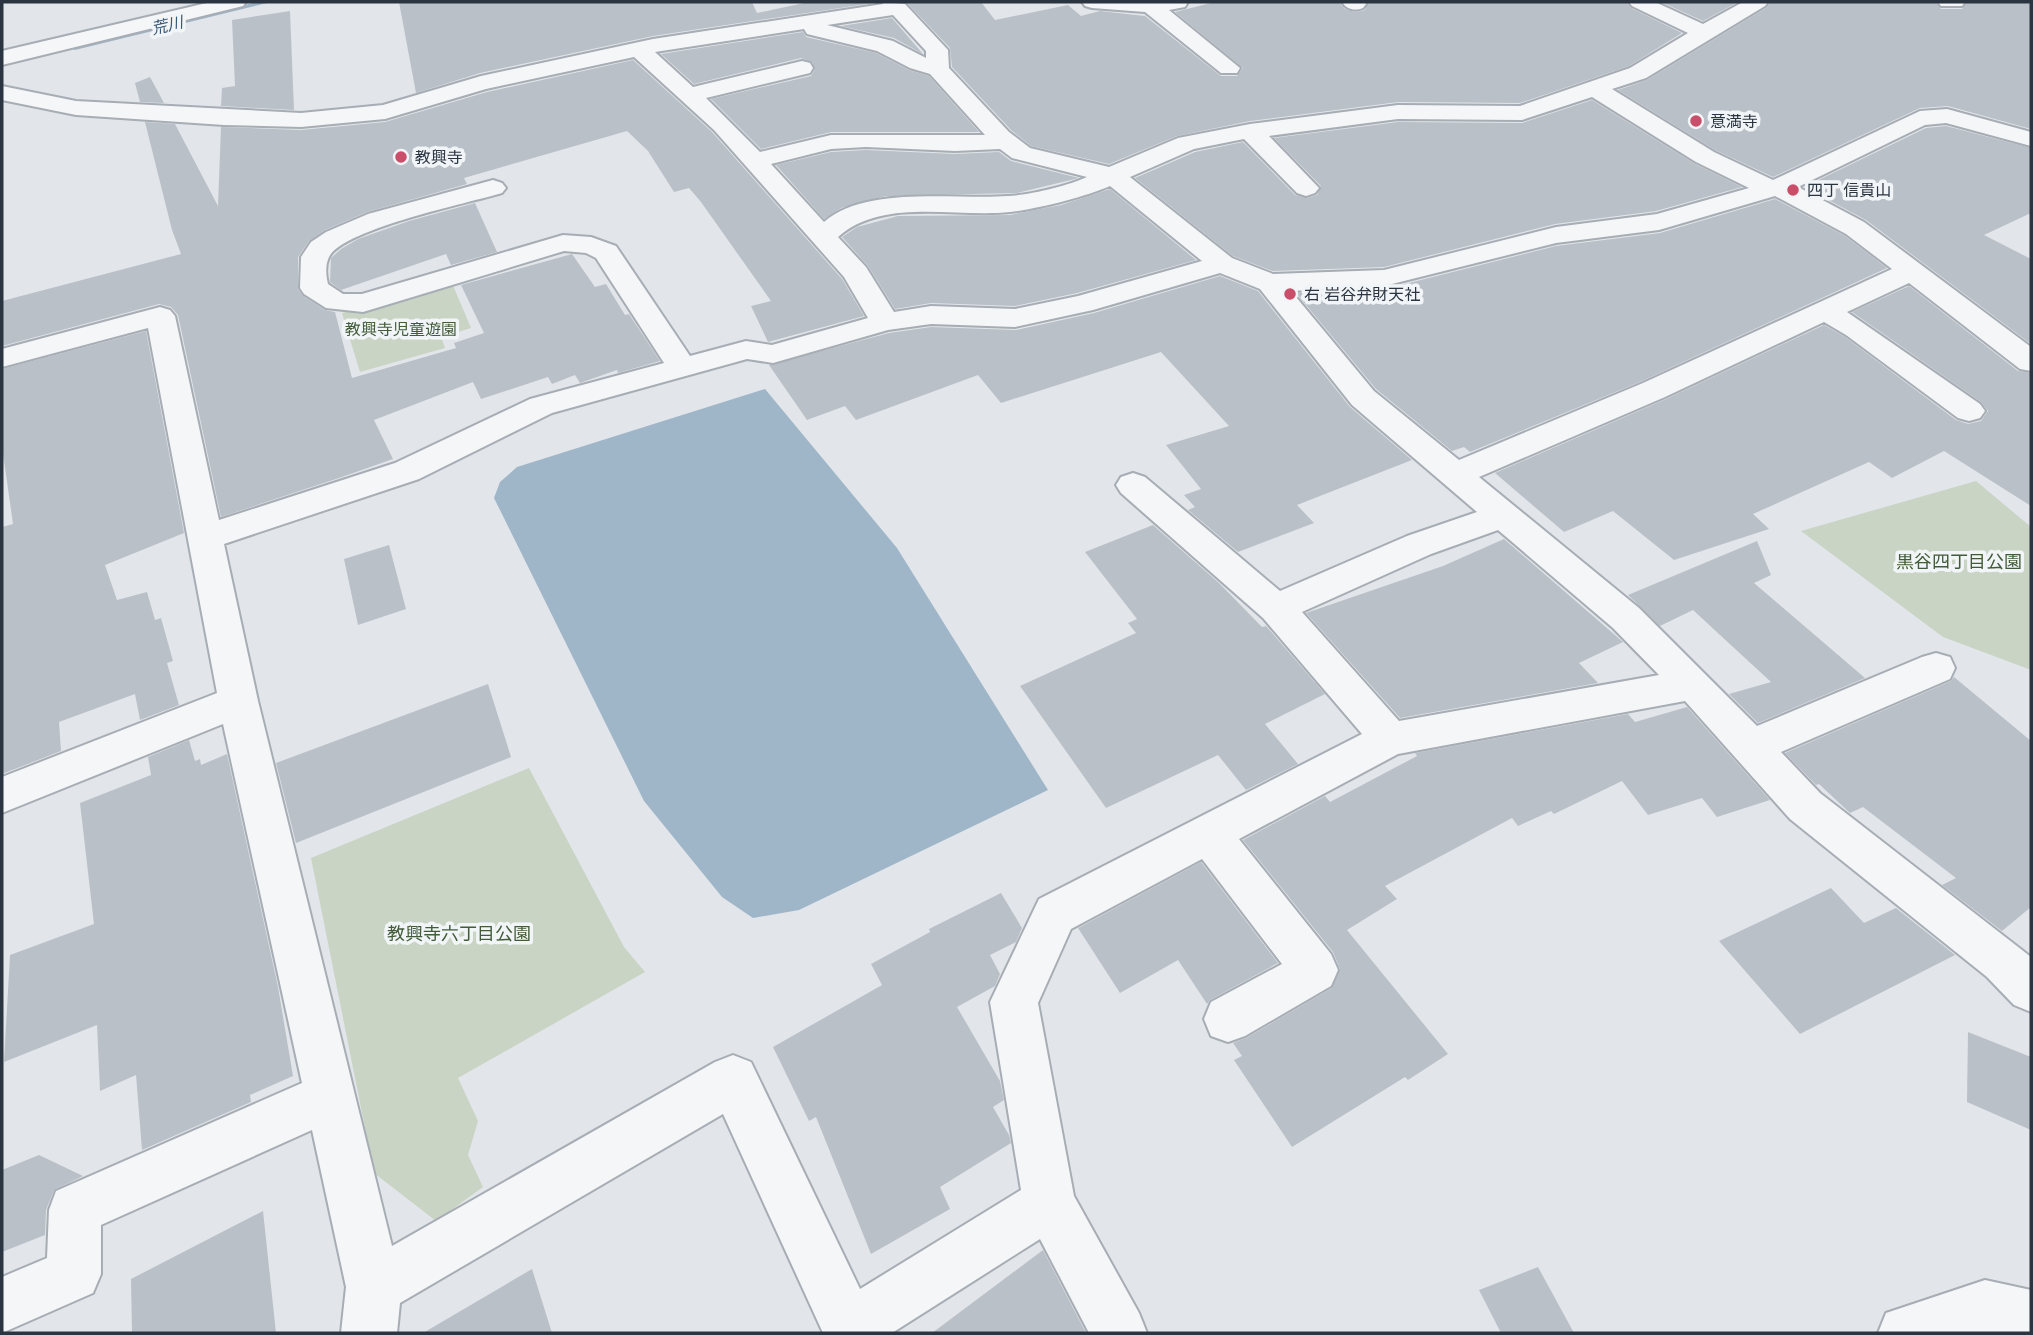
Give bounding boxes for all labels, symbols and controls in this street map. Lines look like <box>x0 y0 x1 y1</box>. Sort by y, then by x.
water label: 荒川 <box>149 11 187 38</box>
place label: 意満寺 <box>1710 111 1758 131</box>
marker: 意満寺 <box>1688 113 1704 129</box>
place label: 教興寺 <box>415 147 463 167</box>
marker: 教興寺 <box>393 149 409 165</box>
place label: 四丁 信貴山 <box>1807 180 1891 200</box>
marker: 四丁 信貴山 <box>1785 182 1801 198</box>
place label: 右 岩谷弁財天社 <box>1304 284 1420 304</box>
marker: 右 岩谷弁財天社 <box>1282 286 1298 302</box>
park label: 教興寺児童遊園 <box>345 319 457 339</box>
park label: 黒谷四丁目公園 <box>1896 550 2022 573</box>
park label: 教興寺六丁目公園 <box>387 922 531 945</box>

